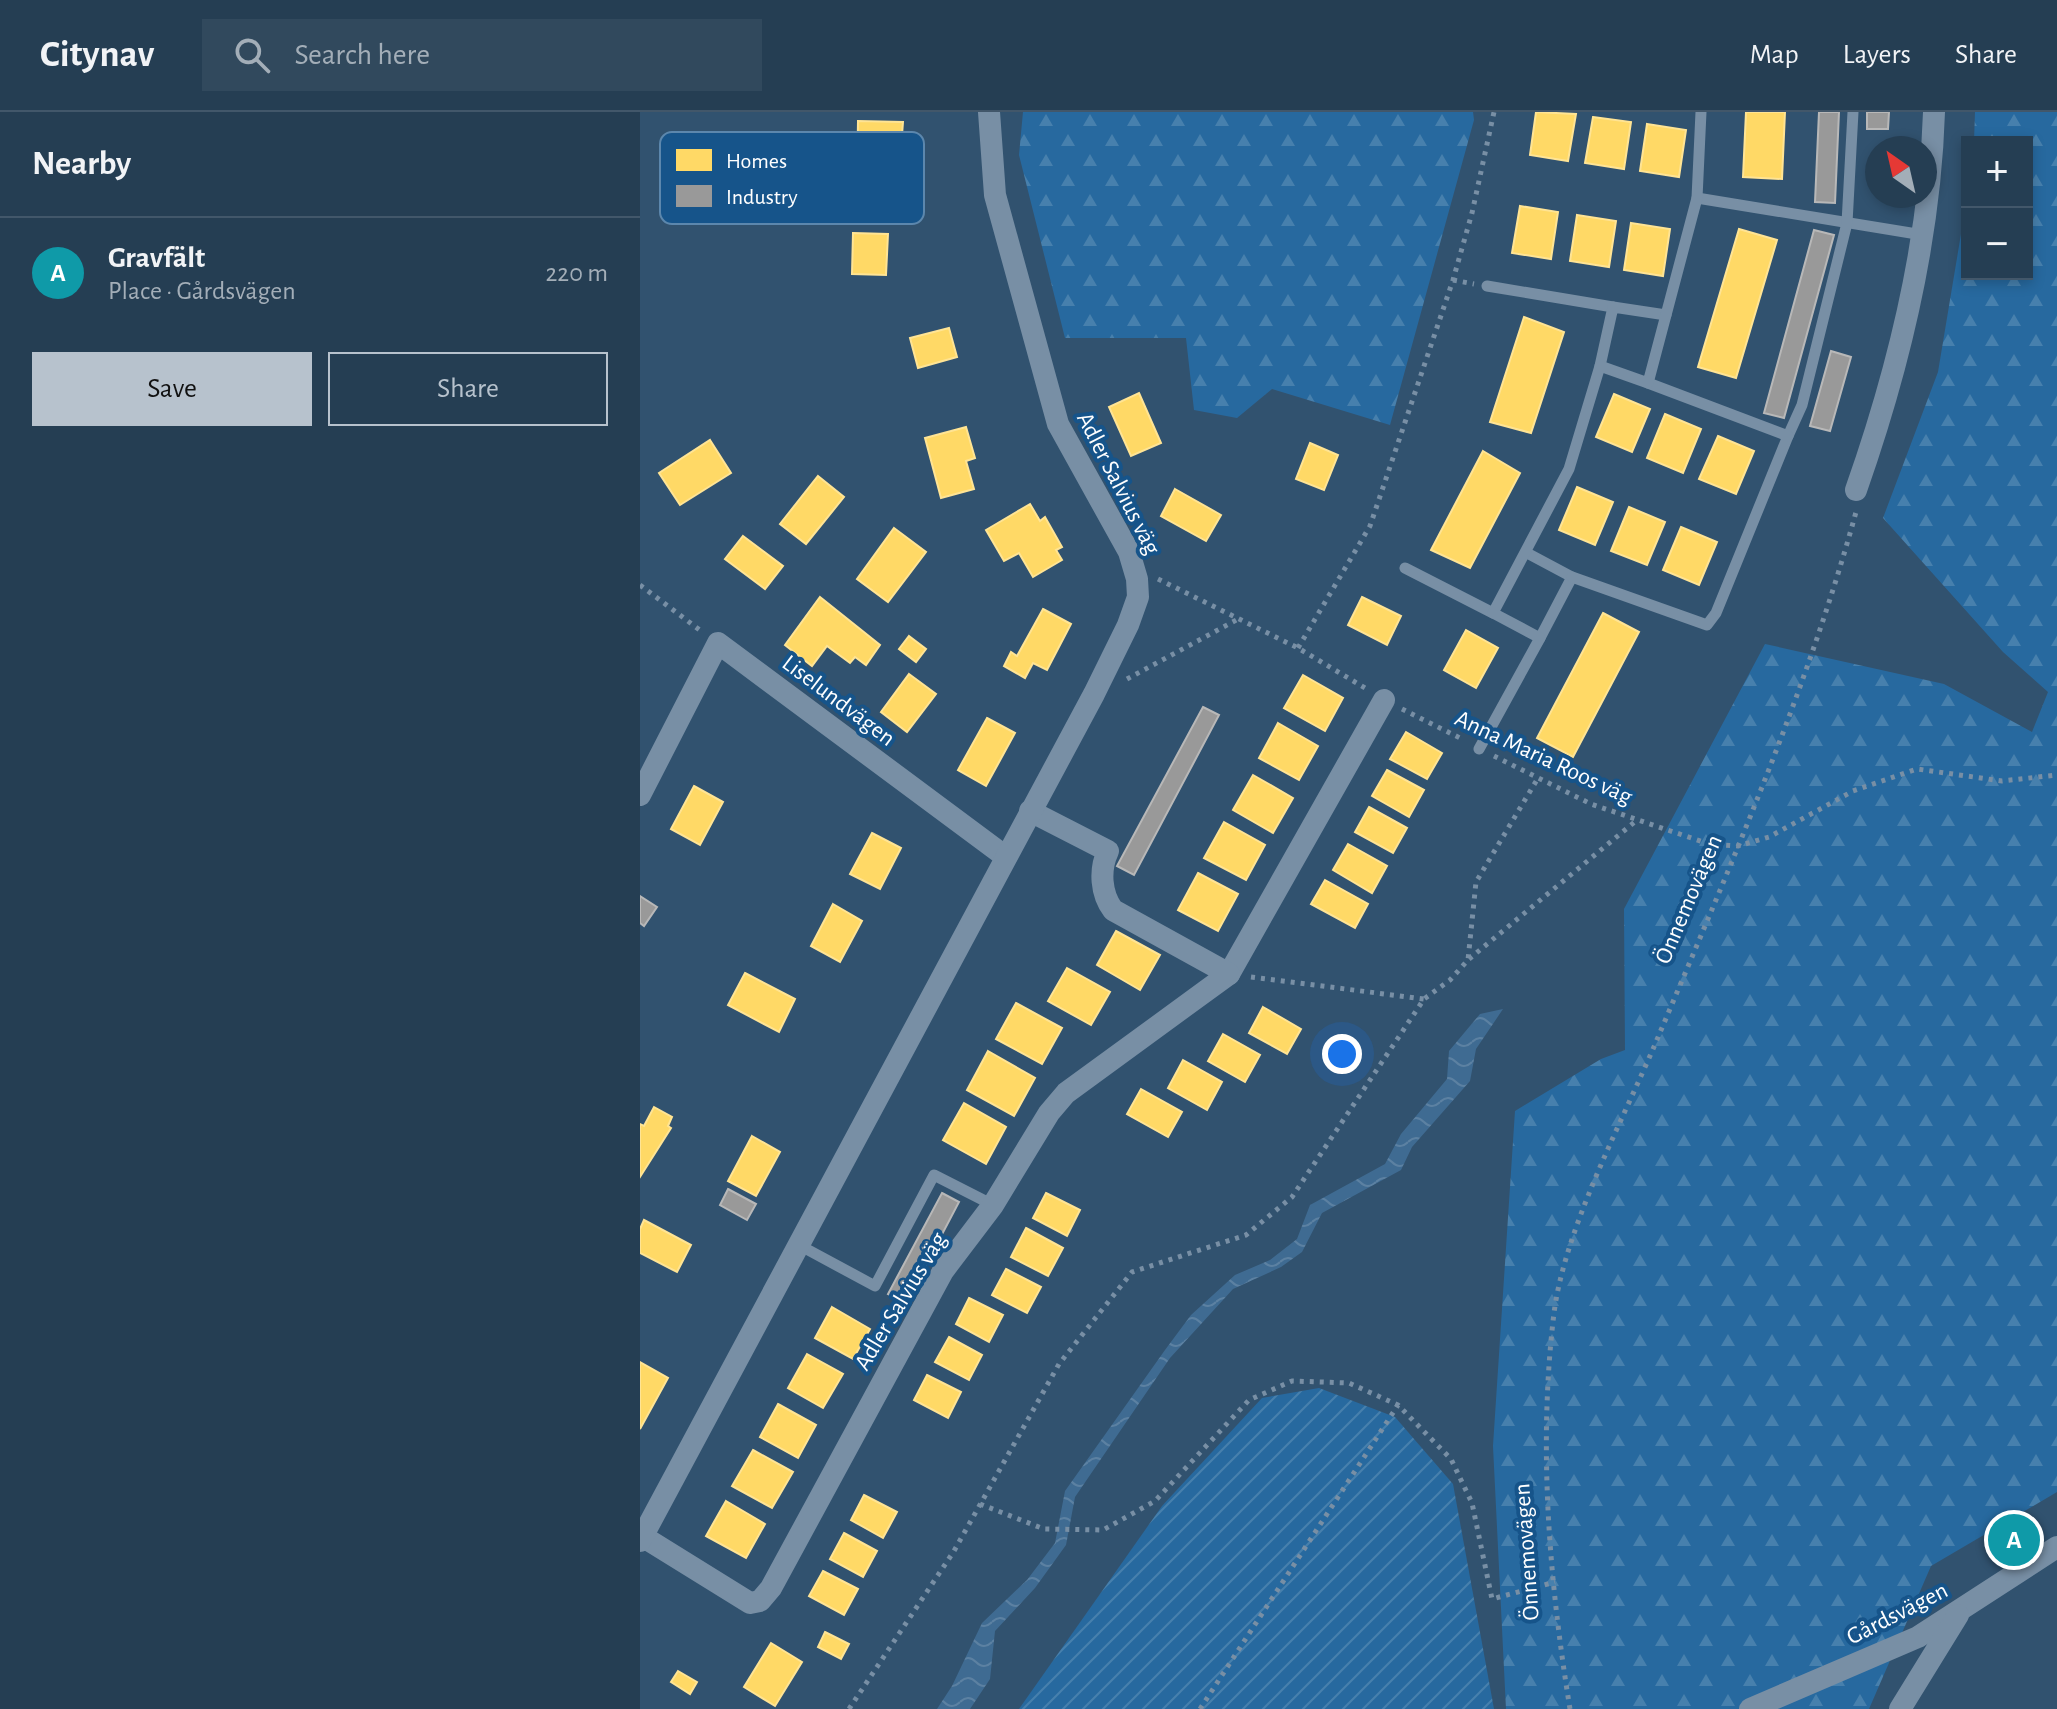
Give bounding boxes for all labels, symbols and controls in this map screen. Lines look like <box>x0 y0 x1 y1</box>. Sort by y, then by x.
search box <box>202 19 762 91</box>
icon: search <box>230 33 274 77</box>
text: Citynav <box>40 36 154 74</box>
text: Search here <box>294 40 430 70</box>
text: Map <box>1750 41 1799 69</box>
text: Layers <box>1843 41 1911 69</box>
text: Share <box>1955 41 2017 69</box>
legend <box>660 132 924 224</box>
north arrow <box>1865 136 1937 208</box>
map controls <box>1961 136 2033 280</box>
button: + <box>1961 136 2033 208</box>
text: Nearby <box>32 147 131 181</box>
text: Homes <box>726 150 787 172</box>
text: Industry <box>726 186 798 208</box>
button: − <box>1961 208 2033 280</box>
text: Gravfält <box>108 243 205 273</box>
text: A <box>50 260 66 286</box>
text: 220 m <box>546 260 608 286</box>
text: Place · Gårdsvägen <box>108 278 296 304</box>
button: Save <box>32 352 312 426</box>
button: Share <box>328 352 608 426</box>
street label: Adler Salvius väg <box>1072 409 1164 559</box>
street label: Liselundvägen <box>777 651 899 751</box>
street label: Anna Maria Roos väg <box>1451 706 1636 810</box>
street label: Önnemovägen <box>1650 831 1727 967</box>
your location <box>1322 1034 1362 1074</box>
street label: Adler Salvius väg <box>850 1228 951 1375</box>
street label: Önnemovägen <box>1509 1483 1544 1621</box>
pin: A <box>1988 1510 2040 1570</box>
street label: Gårdsvägen <box>1843 1578 1952 1650</box>

